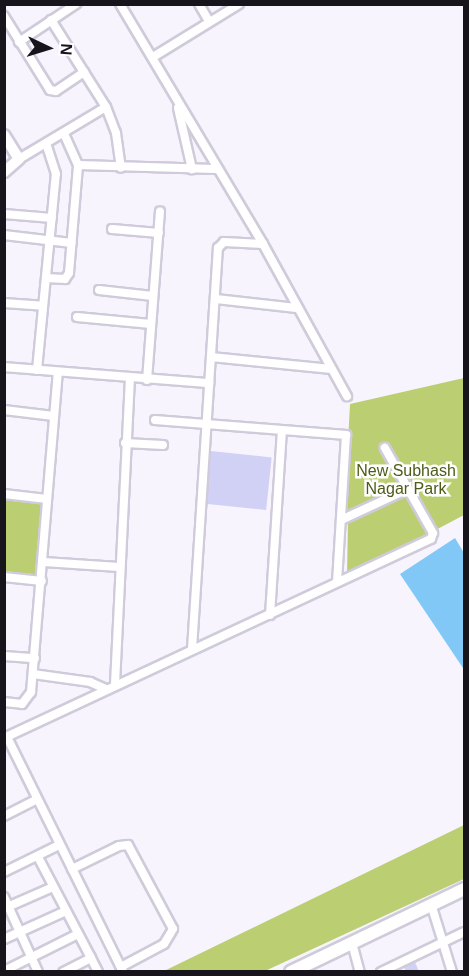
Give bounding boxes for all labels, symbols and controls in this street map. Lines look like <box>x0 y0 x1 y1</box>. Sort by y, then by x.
north arrow <box>18 18 78 78</box>
text: N <box>58 43 75 56</box>
park label: New Subhash Nagar Park <box>356 461 456 499</box>

